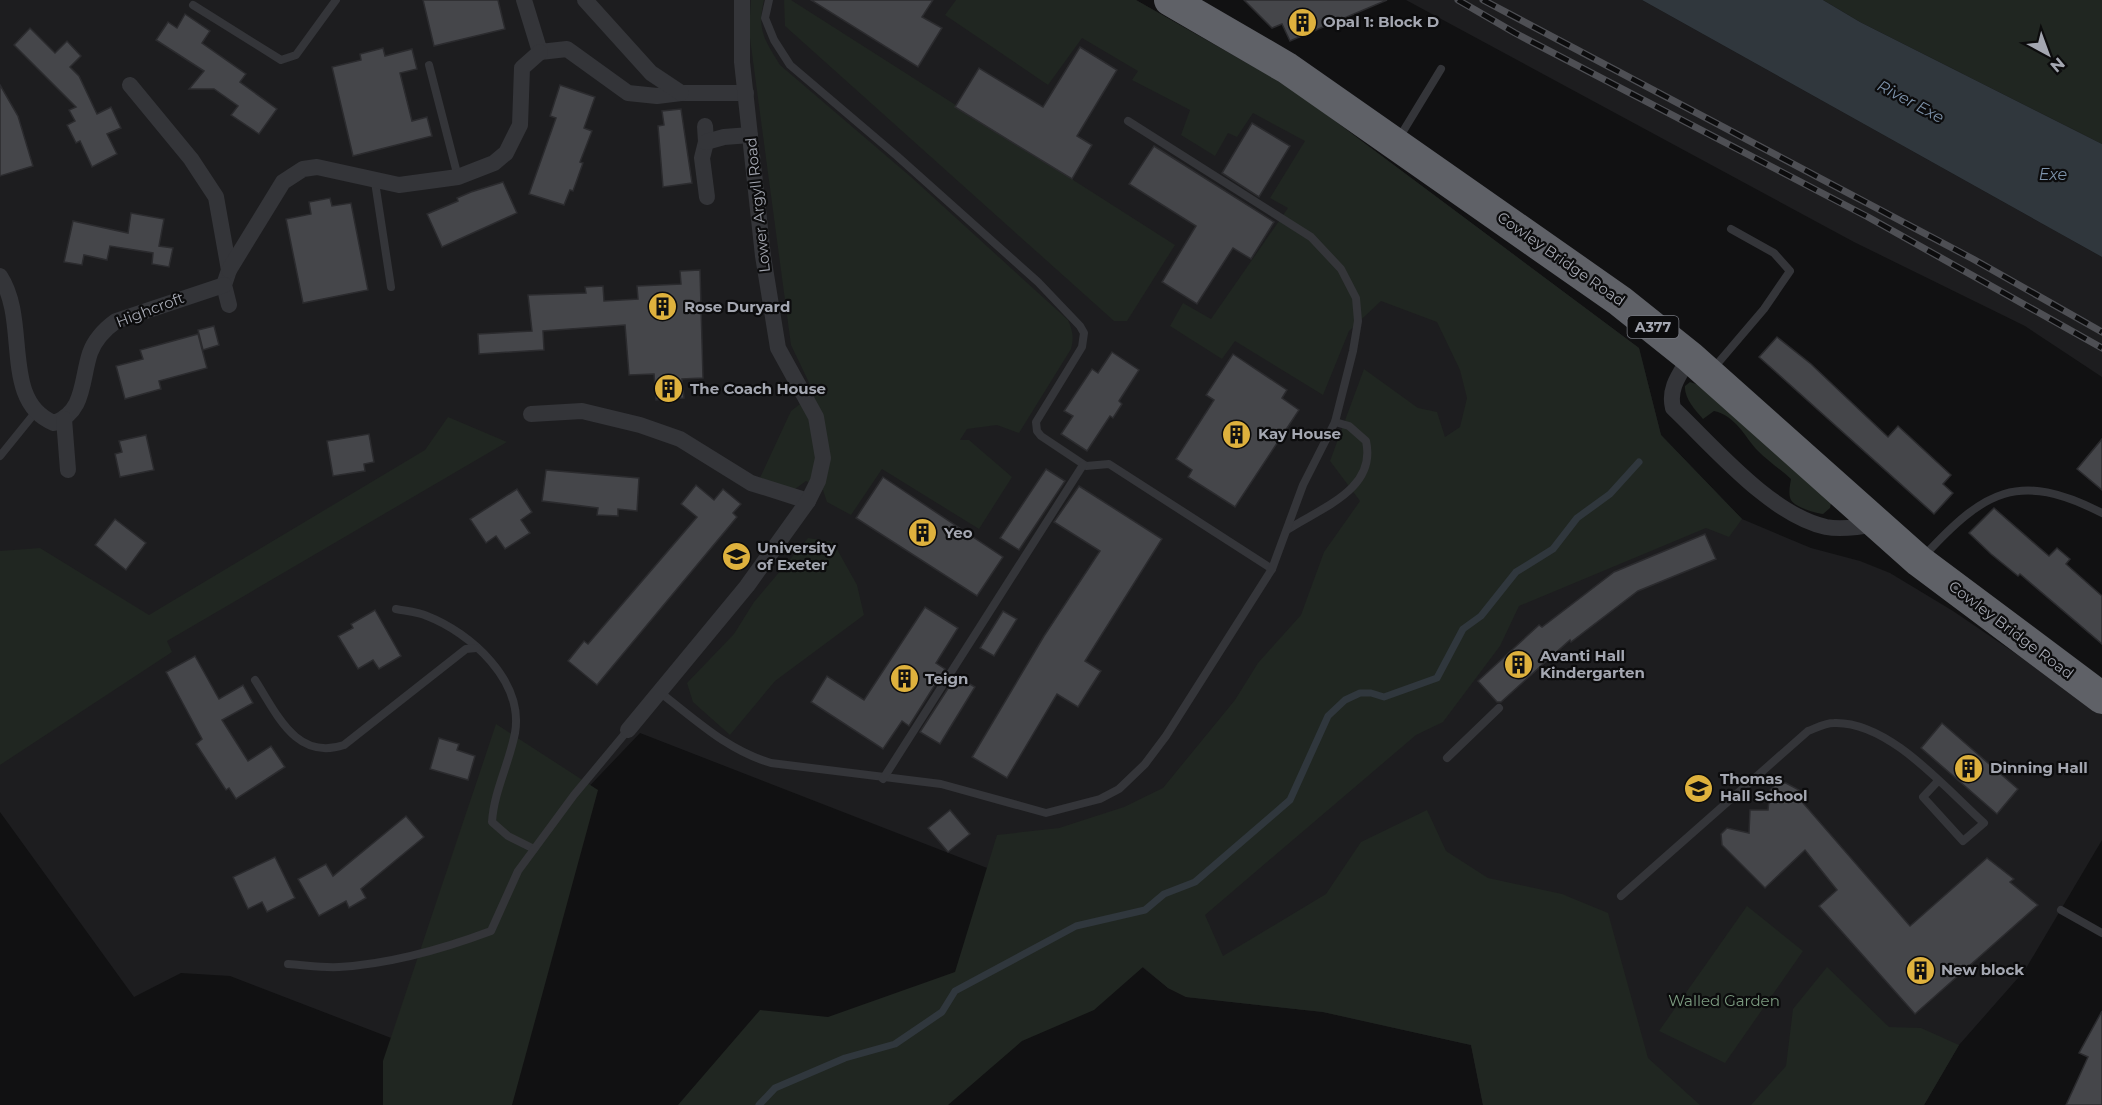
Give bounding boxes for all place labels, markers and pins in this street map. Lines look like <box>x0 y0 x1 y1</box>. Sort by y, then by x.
building icon: Opal 1: Block D <box>1286 6 1318 38</box>
place label: Opal 1: Block D <box>1323 12 1439 31</box>
building icon: Rose Duryard <box>647 291 679 323</box>
place label: Rose Duryard <box>684 297 790 316</box>
building icon: The Coach House <box>653 373 685 405</box>
place label: The Coach House <box>690 379 826 398</box>
building icon: Kay House <box>1221 418 1253 450</box>
place label: Kay House <box>1258 424 1341 443</box>
building icon: Yeo <box>907 517 939 549</box>
place label: Yeo <box>943 523 973 542</box>
place label: University of Exeter <box>757 538 837 574</box>
school or university icon: University of Exeter <box>720 541 752 573</box>
place label: Avanti Hall Kindergarten <box>1539 646 1645 682</box>
building icon: Avanti Hall Kindergarten <box>1503 649 1535 681</box>
building icon: Teign <box>888 663 920 695</box>
place label: Teign <box>925 669 968 688</box>
building icon: Dinning Hall <box>1953 752 1985 784</box>
place label: Dinning Hall <box>1990 758 2088 777</box>
place label: Thomas Hall School <box>1720 769 1808 805</box>
school or university icon: Thomas Hall School <box>1683 772 1715 804</box>
building icon: New block <box>1904 954 1936 986</box>
place label: New block <box>1941 960 2024 979</box>

